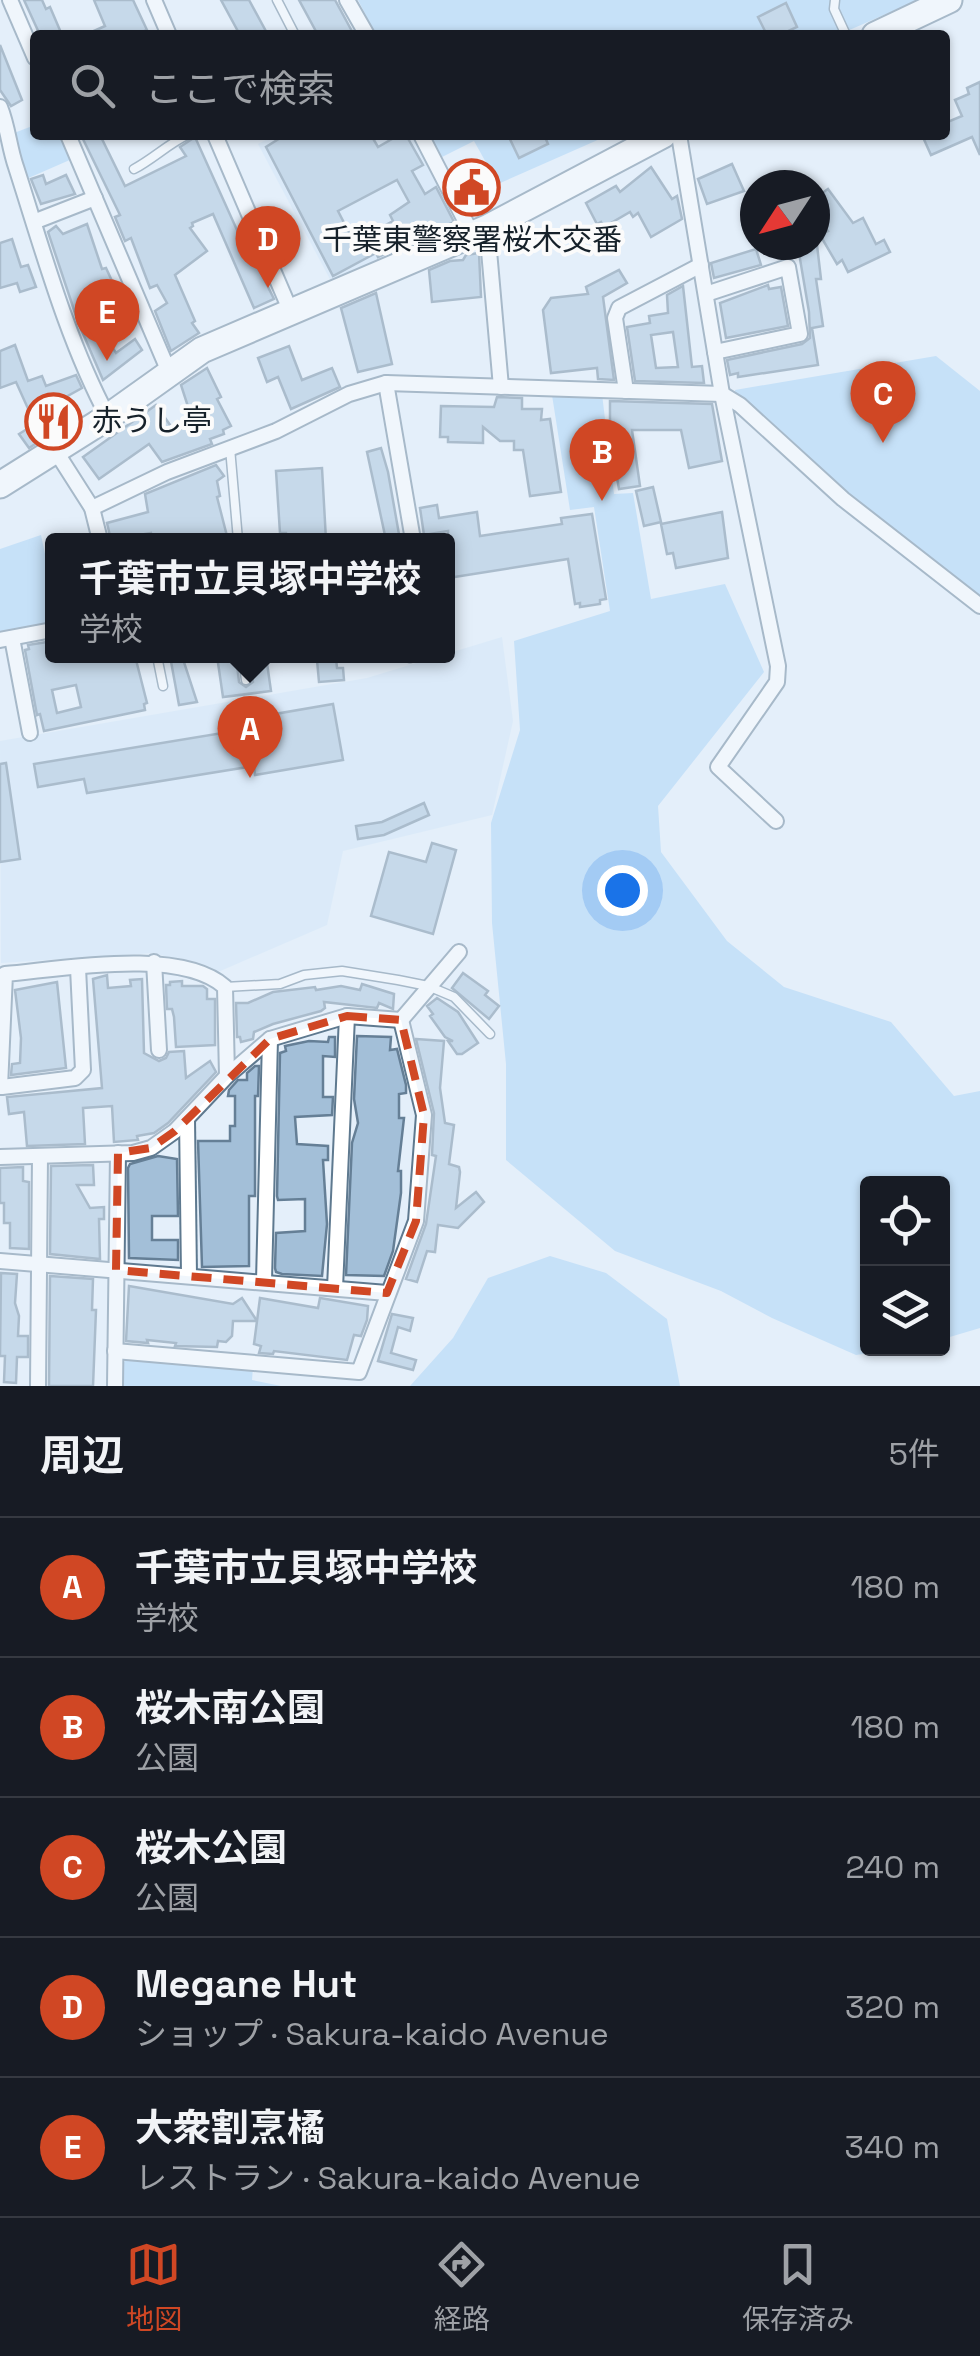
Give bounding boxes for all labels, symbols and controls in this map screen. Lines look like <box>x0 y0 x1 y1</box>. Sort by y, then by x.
search box <box>30 30 950 140</box>
icon: search <box>65 58 120 113</box>
text: ここで検索 <box>145 65 335 113</box>
public building icon: 千葉東警察署桜木交番 <box>442 158 502 218</box>
north arrow <box>740 170 830 260</box>
pin: D <box>236 206 300 288</box>
place label: 千葉東警察署桜木交番 <box>322 220 622 259</box>
pin: E <box>74 278 140 361</box>
pin: C <box>850 360 916 443</box>
restaurant icon: 赤うし亭 <box>23 391 83 451</box>
place label: 赤うし亭 <box>92 401 212 440</box>
pin: B <box>570 418 634 501</box>
popup <box>45 533 455 663</box>
text: 千葉市立貝塚中学校 <box>79 555 421 603</box>
text: 学校 <box>79 609 143 649</box>
pin: A <box>218 696 282 778</box>
your location <box>597 865 648 916</box>
map controls <box>860 1176 950 1356</box>
button: locate <box>860 1176 950 1266</box>
button: layers <box>860 1266 950 1356</box>
text: 周辺 <box>40 1429 124 1482</box>
text: 5件 <box>889 1434 940 1474</box>
text: 千葉市立貝塚中学校 <box>135 1544 477 1592</box>
text: A <box>62 1567 83 1607</box>
text: 180 m <box>850 1567 940 1607</box>
text: 学校 <box>135 1598 199 1638</box>
text: 桜木南公園 <box>135 1684 325 1732</box>
text: B <box>62 1707 83 1747</box>
text: 180 m <box>850 1707 940 1747</box>
text: 公園 <box>135 1738 199 1778</box>
text: 桜木公園 <box>135 1824 287 1872</box>
text: C <box>62 1847 83 1887</box>
text: 240 m <box>845 1847 940 1887</box>
text: 公園 <box>135 1878 199 1918</box>
text: Megane Hut <box>135 1960 357 2008</box>
text: D <box>62 1987 83 2027</box>
text: 320 m <box>845 1987 940 2027</box>
text: ショップ · Sakura-kaido Avenue <box>135 2014 609 2054</box>
text: 大衆割烹橘 <box>135 2104 325 2152</box>
text: E <box>64 2127 81 2167</box>
text: 340 m <box>844 2127 940 2167</box>
text: レストラン · Sakura-kaido Avenue <box>135 2158 641 2198</box>
tab: 地図 <box>126 2237 182 2337</box>
tab: 経路 <box>434 2237 490 2337</box>
tab: 保存済み <box>742 2237 854 2337</box>

